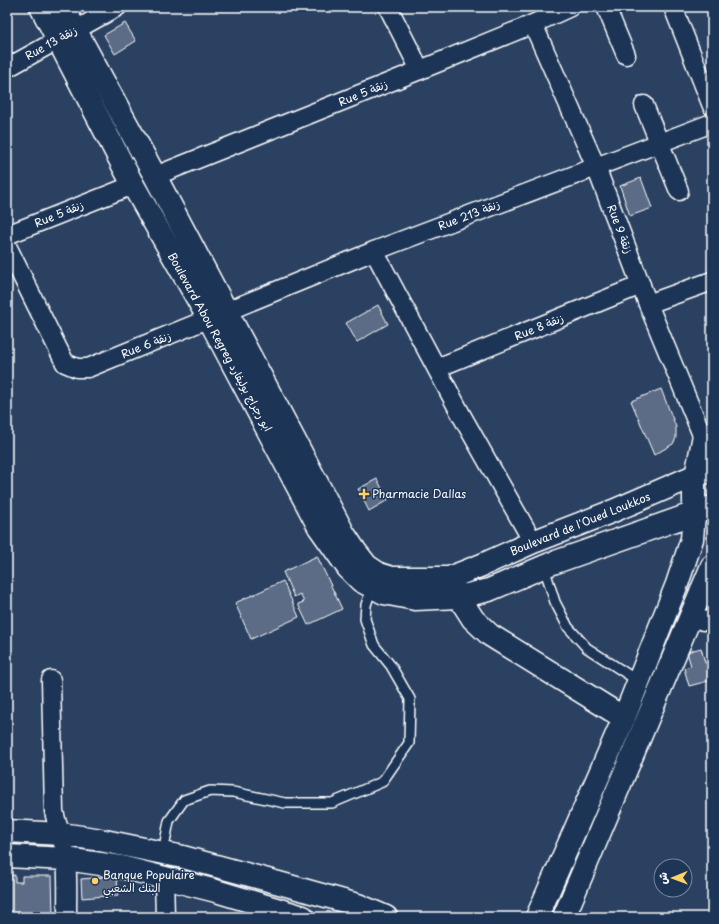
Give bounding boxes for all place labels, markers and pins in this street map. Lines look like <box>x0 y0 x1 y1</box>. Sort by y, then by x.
place label: Pharmacie Dallas <box>372 485 466 502</box>
marker: Pharmacie Dallas <box>359 489 369 499</box>
place label: Banque Populaire البنك الشعبي <box>103 866 195 899</box>
marker: Banque Populaire البنك الشعبي <box>90 876 100 886</box>

